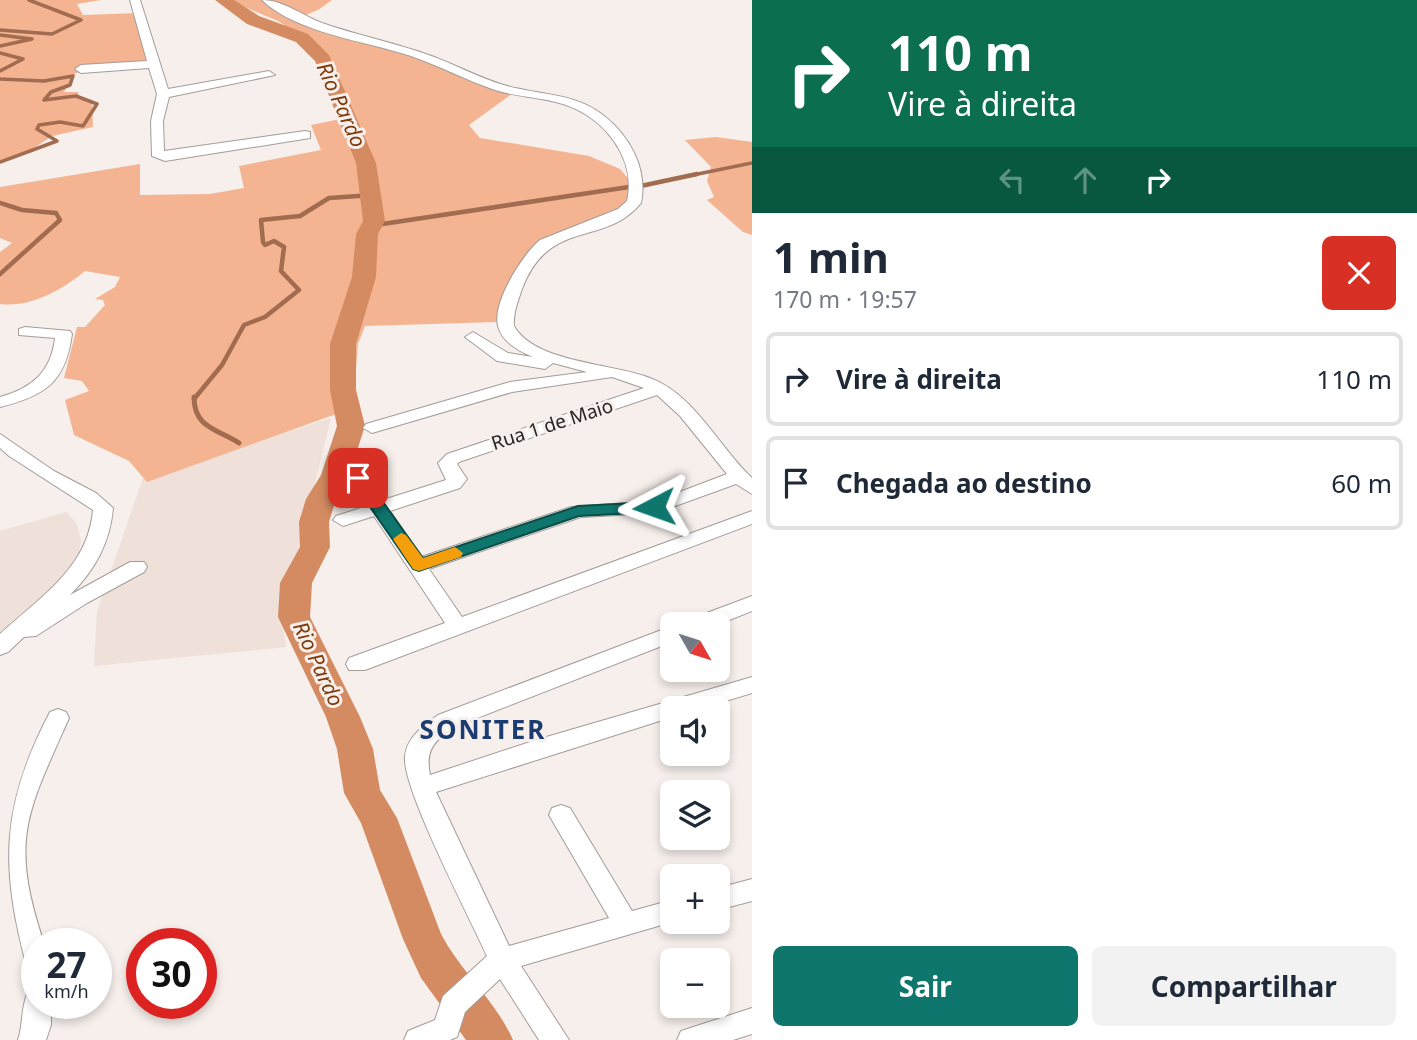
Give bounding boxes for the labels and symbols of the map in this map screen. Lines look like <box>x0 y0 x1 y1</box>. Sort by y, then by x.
water label: Rio Pardo <box>311 58 373 152</box>
street label: Rua 1 de Maio <box>488 392 616 456</box>
pin <box>328 448 388 508</box>
position arrow <box>617 470 691 544</box>
north arrow <box>660 612 730 682</box>
water label: Rio Pardo <box>287 617 351 711</box>
district label: SONITER <box>420 711 546 747</box>
speed limit sign: 30 <box>126 928 217 1019</box>

